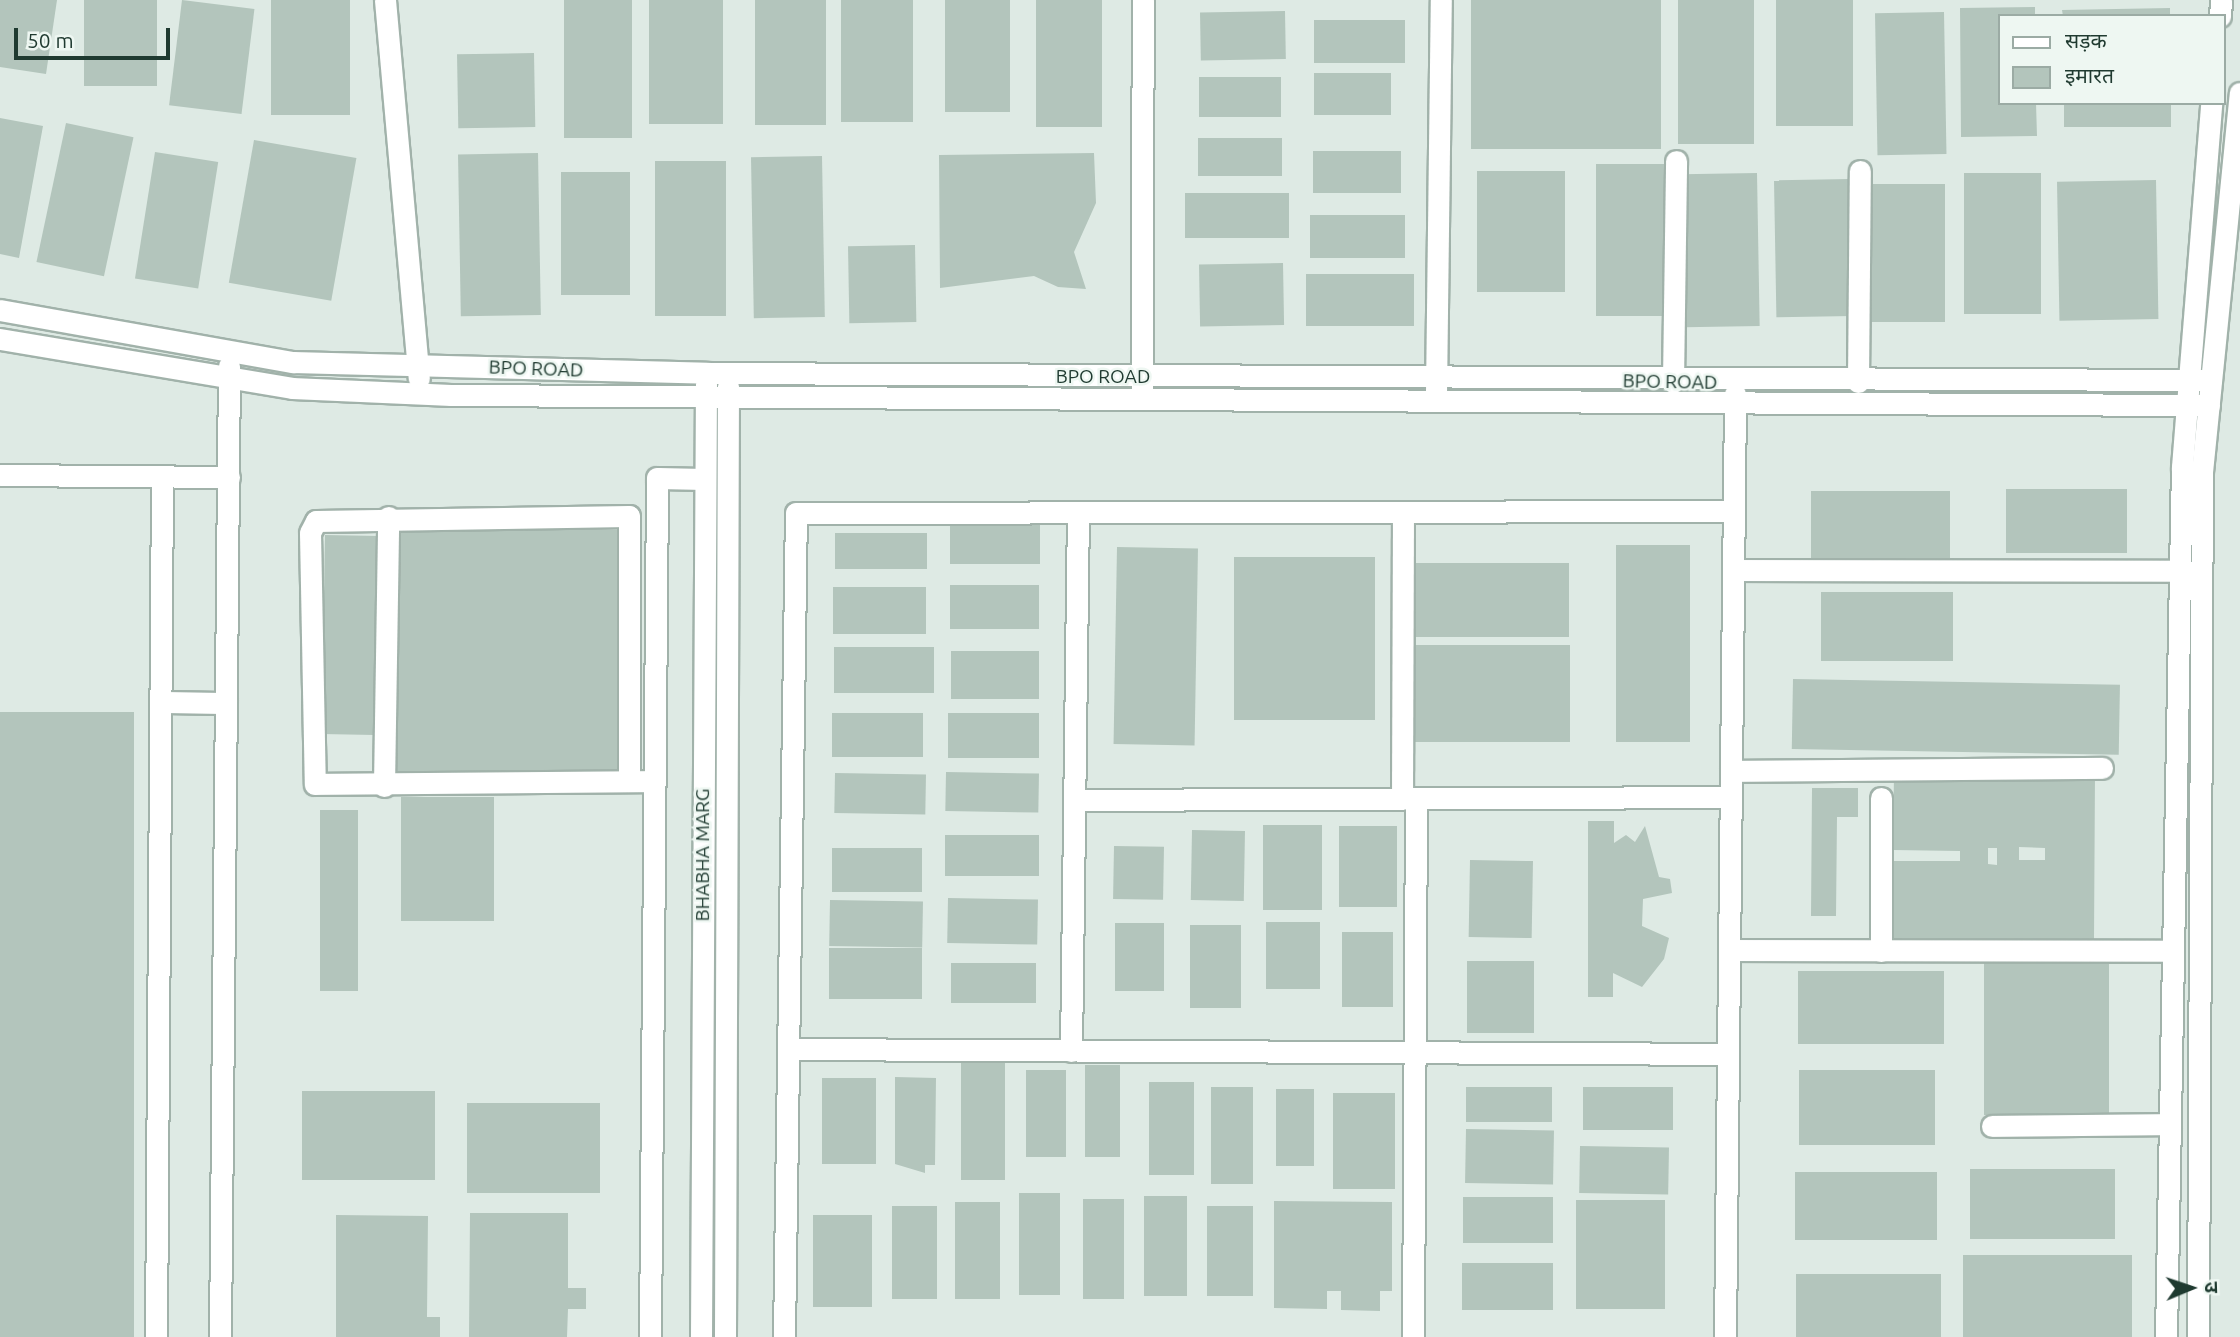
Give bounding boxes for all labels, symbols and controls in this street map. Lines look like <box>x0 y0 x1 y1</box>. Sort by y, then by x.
scale bar <box>18 14 173 58</box>
legend <box>1998 14 2226 105</box>
text: 50 m <box>27 28 74 52</box>
text: सड़क <box>2065 28 2107 52</box>
text: इमारत <box>2065 63 2114 87</box>
street label: BPO ROAD <box>488 356 584 382</box>
street label: BPO ROAD <box>1056 366 1150 388</box>
street label: BPO ROAD <box>1622 370 1718 394</box>
street label: BHABHA MARG <box>692 789 714 921</box>
north arrow <box>2156 1253 2226 1323</box>
text: उ <box>2201 1281 2223 1293</box>

